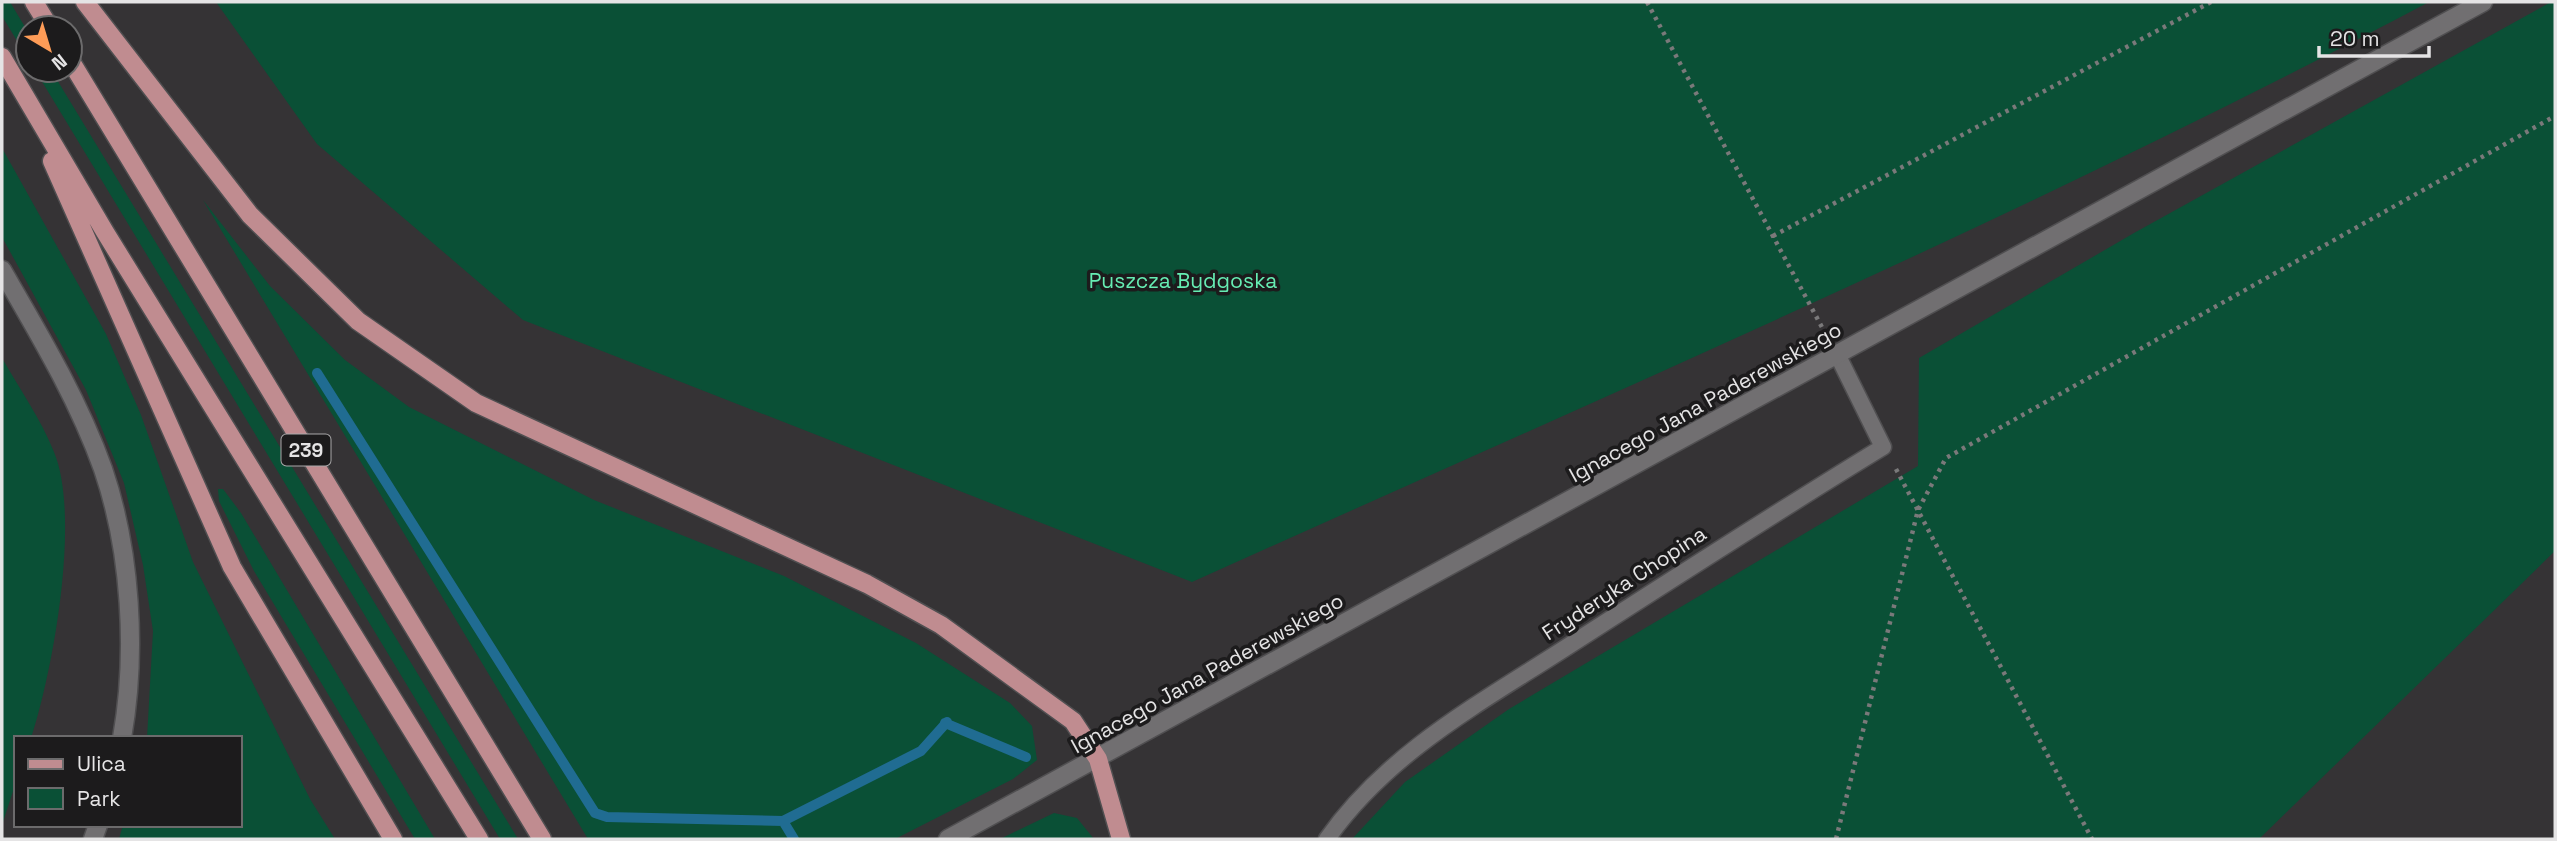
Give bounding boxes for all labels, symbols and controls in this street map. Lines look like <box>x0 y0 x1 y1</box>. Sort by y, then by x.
north arrow <box>14 14 84 84</box>
scale bar <box>2319 14 2429 58</box>
text: 20 m <box>2330 25 2380 52</box>
text: N <box>46 48 72 76</box>
park label: Puszcza Bydgoska <box>1089 267 1277 294</box>
street label: Ignacego Jana Paderewskiego <box>1564 316 1846 488</box>
road number: 239 <box>282 435 330 466</box>
street label: Fryderyka Chopina <box>1537 520 1711 646</box>
street label: Ignacego Jana Paderewskiego <box>1066 587 1348 759</box>
legend <box>14 736 242 827</box>
text: Ulica <box>77 750 126 777</box>
text: Park <box>77 785 121 812</box>

